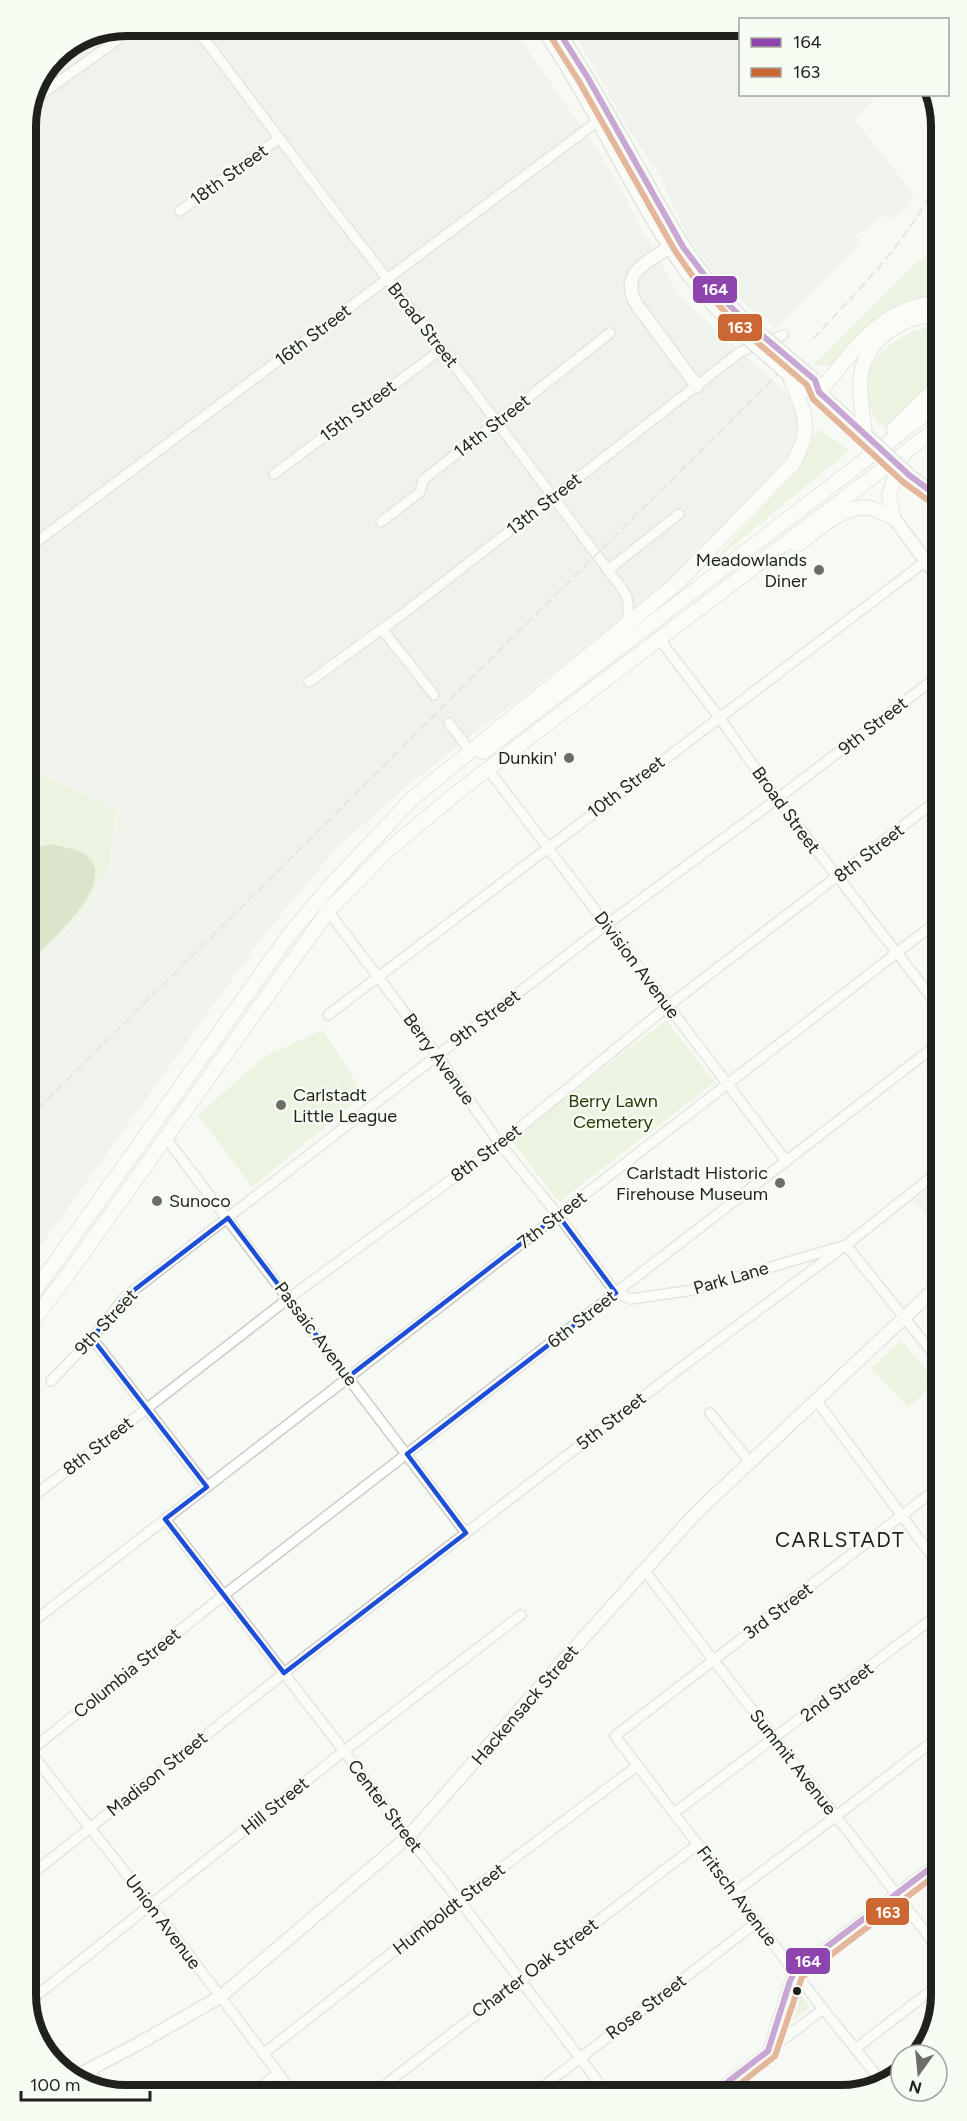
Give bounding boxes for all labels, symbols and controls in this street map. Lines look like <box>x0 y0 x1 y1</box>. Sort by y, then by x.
legend <box>739 18 949 96</box>
text: 164 <box>793 31 822 53</box>
text: 163 <box>793 61 820 83</box>
street label: 18th Street <box>186 139 272 210</box>
line badge: 164 <box>692 275 738 304</box>
street label: Broad Street <box>383 278 463 372</box>
text: 164 <box>702 280 728 299</box>
street label: 16th Street <box>271 299 355 371</box>
line badge: 163 <box>717 313 763 342</box>
text: 163 <box>728 318 753 337</box>
street label: 15th Street <box>316 375 401 447</box>
street label: 14th Street <box>450 389 535 462</box>
street label: 13th Street <box>502 468 586 540</box>
place label: Meadowlands Diner <box>696 549 807 592</box>
marker: Meadowlands Diner <box>812 563 826 577</box>
street label: 9th Street <box>834 692 912 760</box>
place label: Dunkin' <box>498 747 557 769</box>
marker: Dunkin' <box>562 751 576 765</box>
street label: 10th Street <box>583 751 669 823</box>
street label: Broad Street <box>747 762 825 858</box>
street label: 8th Street <box>830 819 909 887</box>
street label: Division Avenue <box>590 907 685 1023</box>
street label: 9th Street <box>446 984 524 1051</box>
street label: Berry Avenue <box>398 1009 480 1109</box>
place label: Carlstadt Little League <box>293 1084 397 1127</box>
park label: Berry Lawn Cemetery <box>568 1090 658 1133</box>
marker: Carlstadt Little League <box>274 1098 288 1112</box>
street label: 8th Street <box>446 1119 526 1187</box>
place label: Carlstadt Historic Firehouse Museum <box>616 1162 768 1205</box>
marker: Carlstadt Historic Firehouse Museum <box>773 1176 787 1190</box>
street label: 7th Street <box>513 1186 591 1254</box>
place label: Sunoco <box>169 1190 231 1212</box>
marker: Sunoco <box>150 1194 164 1208</box>
street label: Park Lane <box>691 1257 771 1299</box>
street label: Passaic Avenue <box>270 1278 362 1391</box>
street label: 9th Street <box>70 1284 142 1359</box>
street label: 6th Street <box>543 1285 621 1353</box>
street label: 5th Street <box>572 1387 650 1455</box>
street label: 8th Street <box>59 1412 138 1480</box>
district label: CARLSTADT <box>775 1527 905 1552</box>
street label: 3rd Street <box>739 1578 817 1644</box>
street label: Columbia Street <box>69 1623 185 1723</box>
street label: Hackensack Street <box>467 1640 583 1769</box>
street label: 2nd Street <box>796 1657 878 1727</box>
street label: Summit Avenue <box>745 1705 841 1819</box>
street label: Madison Street <box>102 1727 212 1821</box>
street label: Center Street <box>343 1755 427 1857</box>
street label: Hill Street <box>237 1772 313 1840</box>
street label: Fritsch Avenue <box>692 1841 782 1951</box>
street label: Humboldt Street <box>389 1858 510 1960</box>
street label: Union Avenue <box>120 1870 206 1974</box>
line badge: 163 <box>865 1897 910 1926</box>
text: 163 <box>876 1903 901 1922</box>
street label: Charter Oak Street <box>468 1913 603 2023</box>
line badge: 164 <box>785 1947 831 1975</box>
text: 164 <box>795 1952 821 1971</box>
street label: Rose Street <box>602 1970 691 2044</box>
unlabelled marker <box>791 1985 803 1997</box>
north arrow <box>889 2043 949 2103</box>
scale bar <box>21 2064 150 2102</box>
text: 100 m <box>30 2074 80 2096</box>
text: N <box>907 2076 924 2098</box>

